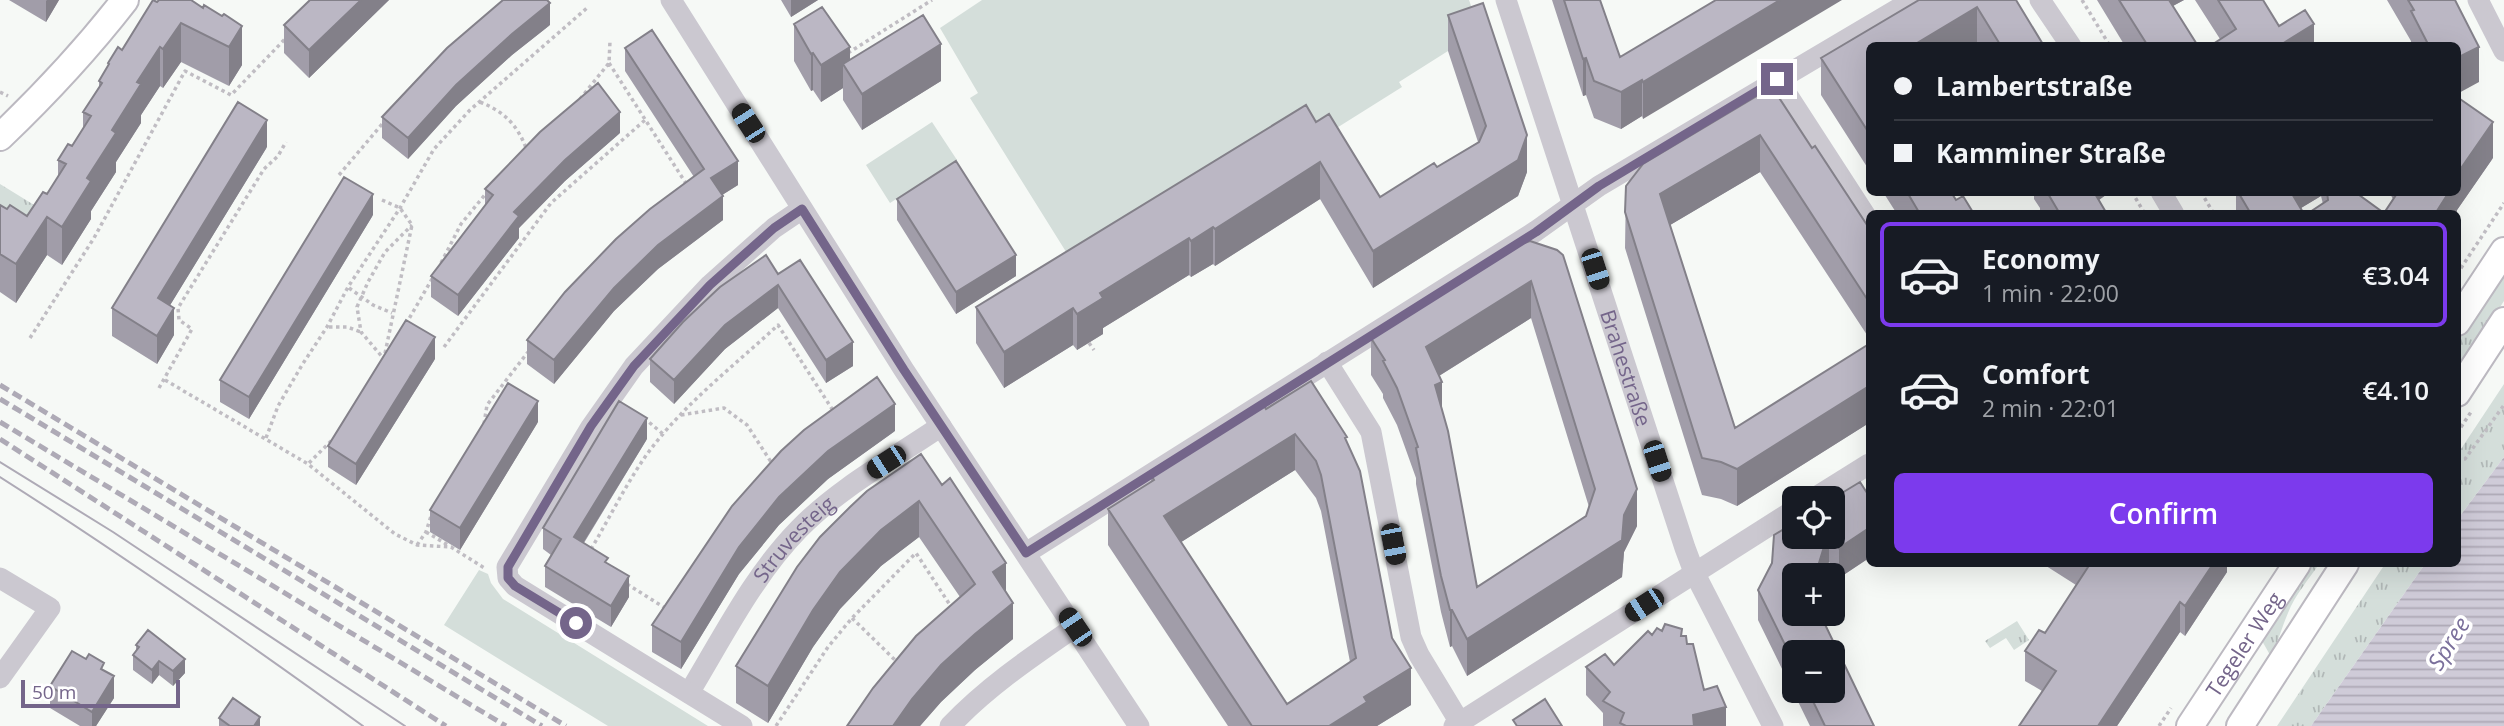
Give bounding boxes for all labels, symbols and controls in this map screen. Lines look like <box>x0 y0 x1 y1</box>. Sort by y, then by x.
route end <box>1761 63 1793 95</box>
text: Lambertstraße <box>1936 68 2132 104</box>
car <box>728 100 769 146</box>
text: Kamminer Straße <box>1936 135 2166 171</box>
text: Economy <box>1982 241 2100 277</box>
icon: car <box>1898 243 1961 306</box>
car <box>1579 246 1612 292</box>
text: €3.04 <box>2362 257 2429 293</box>
text: 1 min · 22:00 <box>1982 277 2119 309</box>
street label: Brahestraße <box>1594 306 1658 430</box>
text: Comfort <box>1982 356 2089 392</box>
icon: car <box>1898 358 1961 421</box>
text: €4.10 <box>2362 372 2429 408</box>
text: 2 min · 22:01 <box>1982 392 2119 424</box>
car <box>1641 438 1674 484</box>
car <box>863 442 910 482</box>
button: Confirm <box>1894 473 2433 553</box>
map controls <box>1782 486 1845 703</box>
button: locate <box>1782 486 1845 549</box>
street label: Struvesteig <box>746 489 840 588</box>
car <box>1379 521 1408 567</box>
button: + <box>1782 563 1845 626</box>
car <box>1621 585 1668 625</box>
street label: Tegeler Weg <box>2199 586 2289 702</box>
car <box>1055 604 1096 650</box>
route start <box>560 607 592 639</box>
water label: Spree <box>2419 610 2477 676</box>
button: − <box>1782 640 1845 703</box>
scale bar <box>21 677 180 709</box>
text: 50 m <box>32 679 76 705</box>

